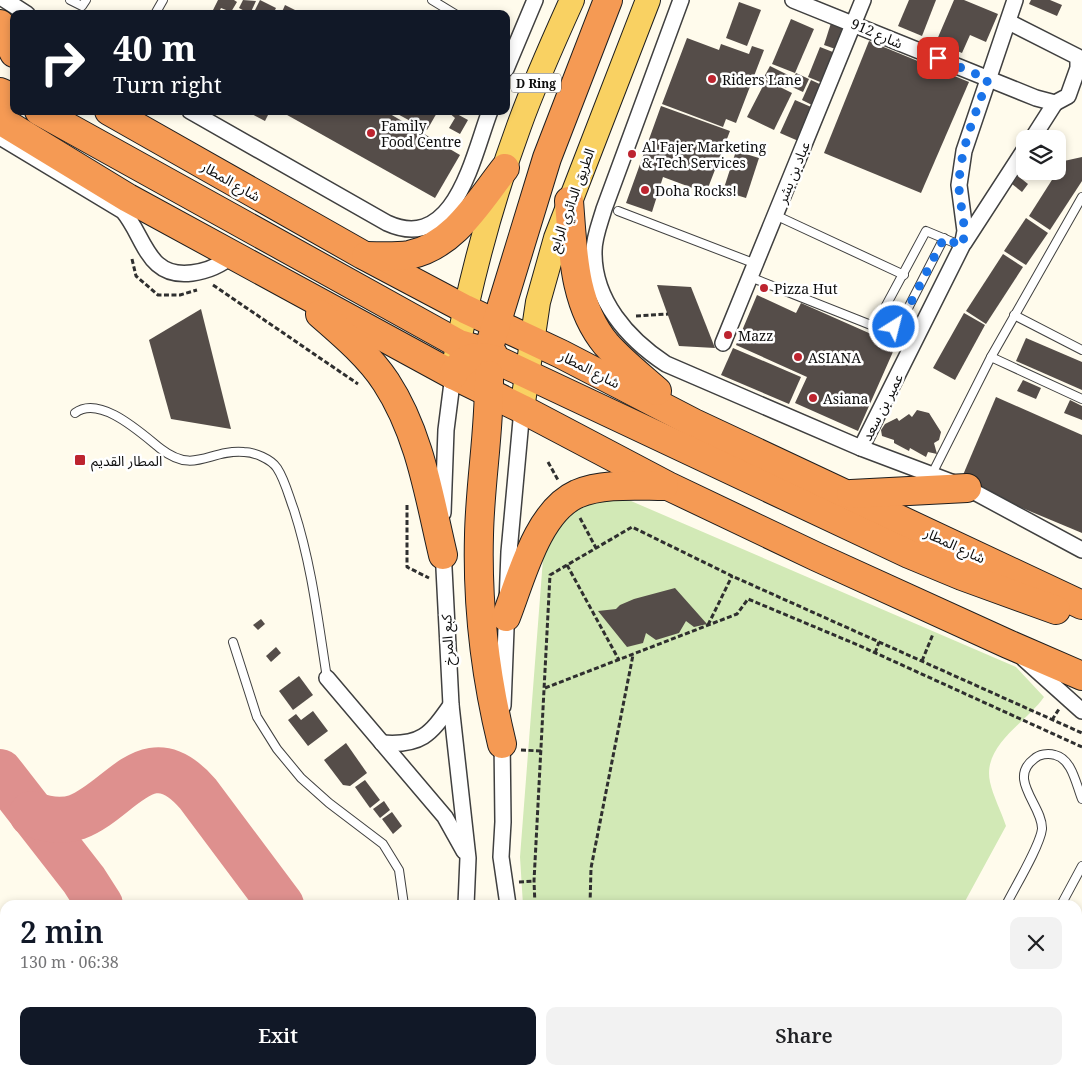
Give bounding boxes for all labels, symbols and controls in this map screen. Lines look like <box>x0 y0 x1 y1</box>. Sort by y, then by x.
street label: شارع 912 <box>847 14 906 54</box>
text: 40 m <box>113 24 196 71</box>
icon: right <box>30 30 95 95</box>
pin <box>917 37 959 79</box>
icon: arrive <box>924 44 952 72</box>
text: Turn right <box>113 69 222 99</box>
place label: Riders Lane <box>722 70 801 89</box>
marker: Riders Lane <box>706 73 718 85</box>
road number: D Ring <box>511 74 561 92</box>
place label: Family Food Centre <box>381 116 461 151</box>
marker: Family Food Centre <box>365 127 377 139</box>
map controls <box>1016 130 1066 180</box>
button: layers <box>1016 130 1066 180</box>
place label: Al Fajer Marketing & Tech Services <box>642 137 767 172</box>
street label: عباد بن بشر <box>772 138 814 207</box>
street label: الطريق الدائري الرابع <box>543 145 601 255</box>
marker: Al Fajer Marketing & Tech Services <box>626 148 638 160</box>
street label: شارع المطار <box>196 156 264 207</box>
place label: Doha Rocks! <box>655 181 737 200</box>
marker: Doha Rocks! <box>639 184 651 196</box>
place label: Pizza Hut <box>774 279 838 298</box>
marker: Pizza Hut <box>758 282 770 294</box>
position arrow <box>867 300 919 352</box>
place label: Mazz <box>738 326 773 345</box>
marker: Mazz <box>722 329 734 341</box>
street label: شارع المطار <box>555 345 623 394</box>
place label: ASIANA <box>808 348 861 367</box>
marker: ASIANA <box>792 351 804 363</box>
street label: عمير بن سعد <box>857 370 907 444</box>
place label: Asiana <box>823 389 869 408</box>
marker: Asiana <box>807 392 819 404</box>
place label: المطار القديم <box>91 451 162 472</box>
marker: المطار القديم <box>73 453 87 467</box>
street label: شارع المطار <box>920 522 989 569</box>
street label: كبع المرخ <box>436 614 460 666</box>
text: 2 min <box>20 911 104 952</box>
button: close <box>1010 917 1062 969</box>
text: 130 m · 06:38 <box>20 951 119 973</box>
button: Exit <box>20 1007 536 1065</box>
button: Share <box>546 1007 1062 1065</box>

